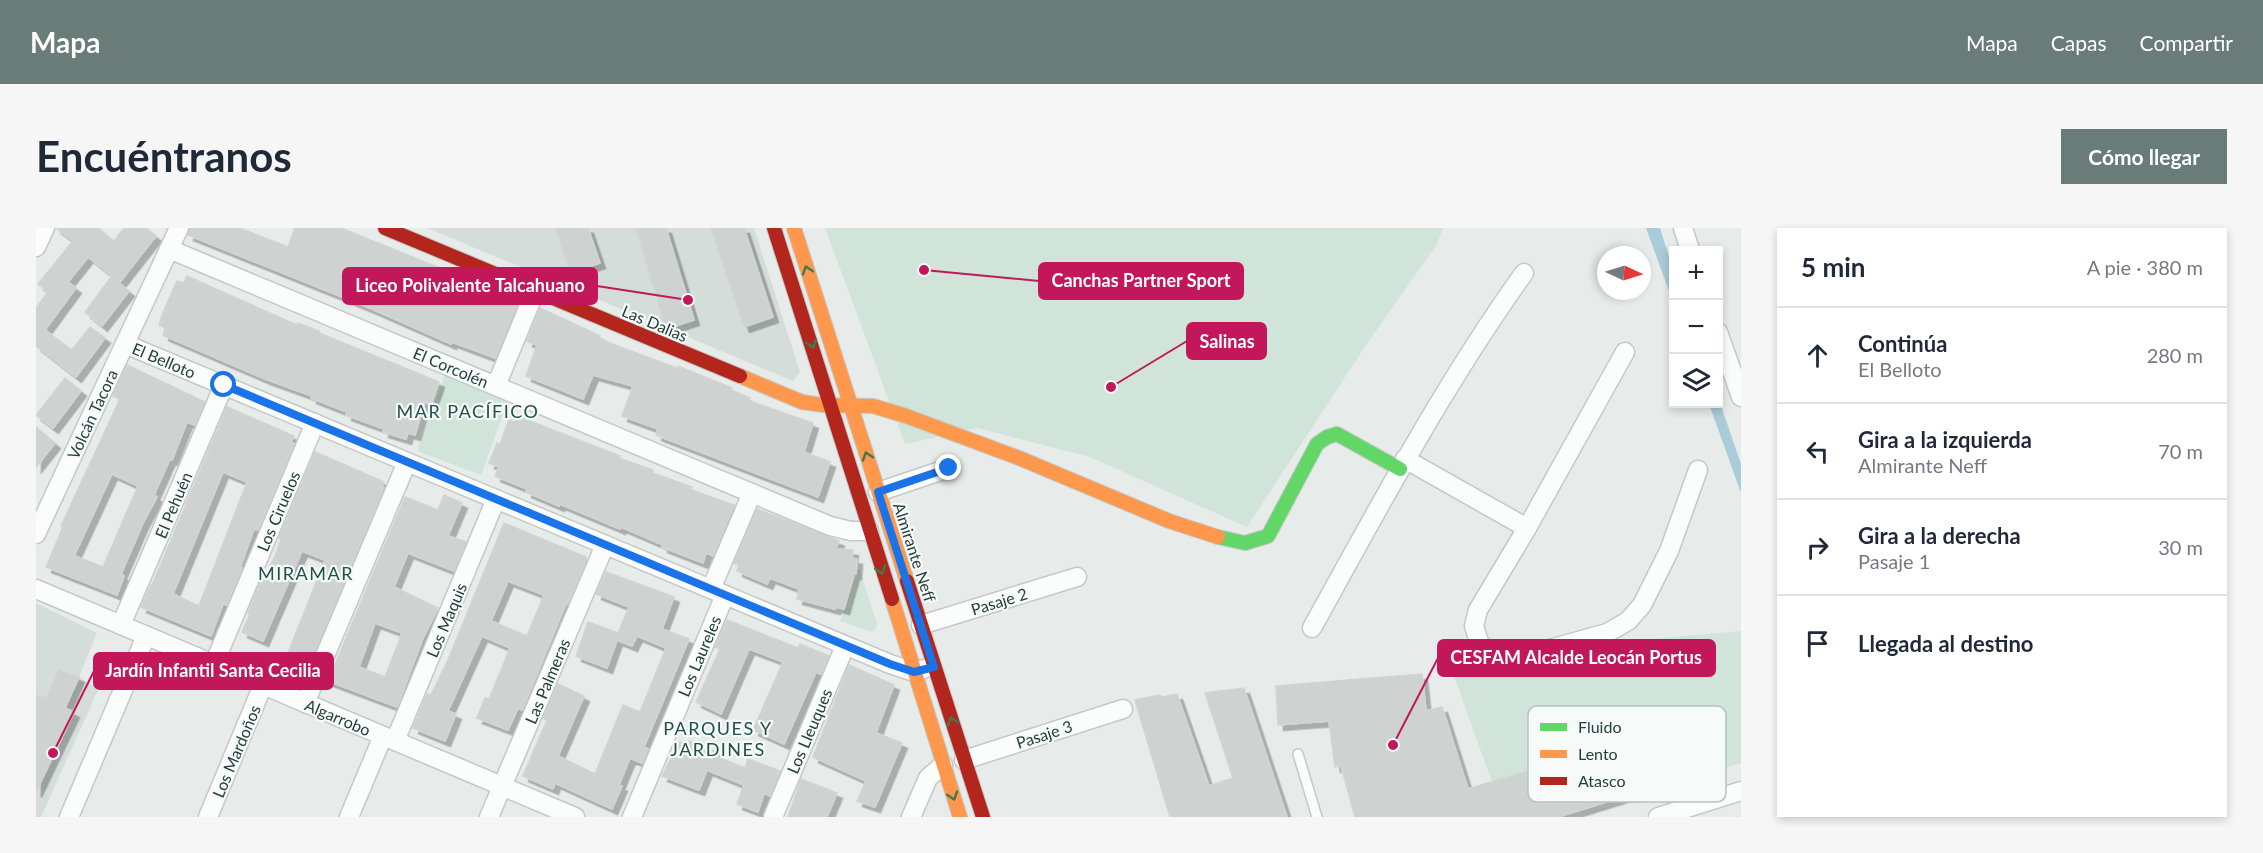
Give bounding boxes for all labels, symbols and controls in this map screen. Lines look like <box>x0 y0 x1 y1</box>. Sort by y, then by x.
text: Mapa <box>30 25 100 59</box>
text: Mapa <box>1966 30 2018 55</box>
text: Capas <box>2051 30 2107 55</box>
text: Compartir <box>2140 30 2233 55</box>
button: Cómo llegar <box>2061 129 2227 184</box>
text: Encuéntranos <box>36 131 292 181</box>
north arrow <box>1597 246 1651 300</box>
map controls <box>1669 246 1723 408</box>
button: + <box>1669 246 1723 300</box>
text: 5 min <box>1801 251 1865 283</box>
text: A pie · 380 m <box>2087 255 2203 279</box>
callout: Canchas Partner Sport <box>1039 263 1243 299</box>
one-way arrow <box>802 265 814 276</box>
callout: Liceo Polivalente Talcahuano <box>343 268 597 304</box>
text: Canchas Partner Sport <box>1051 269 1231 291</box>
text: Liceo Polivalente Talcahuano <box>355 274 585 296</box>
button: − <box>1669 300 1723 354</box>
street label: Las Dalias <box>619 301 691 345</box>
callout: Salinas <box>1187 323 1266 359</box>
text: Salinas <box>1199 330 1255 352</box>
text: Continúa <box>1858 330 1947 357</box>
street label: El Belloto <box>129 338 199 382</box>
one-way arrow <box>805 338 817 349</box>
icon: ahead <box>1801 339 1834 372</box>
street label: El Corcolén <box>411 343 491 391</box>
text: 280 m <box>2147 343 2203 367</box>
button: layers <box>1669 354 1723 408</box>
text: El Belloto <box>1858 357 1942 381</box>
street label: Volcán Tacora <box>63 366 121 462</box>
route start <box>210 371 236 397</box>
district label: MAR PACÍFICO <box>396 400 540 422</box>
text: Gira a la izquierda <box>1858 426 2032 453</box>
icon: left <box>1801 435 1834 468</box>
text: 70 m <box>2158 439 2203 463</box>
one-way arrow <box>862 451 874 462</box>
text: Almirante Neff <box>1858 453 1987 477</box>
route end <box>935 454 961 480</box>
street label: Los Ciruelos <box>253 468 303 554</box>
street label: El Pehuén <box>151 469 195 541</box>
street label: Almirante Neff <box>890 500 940 604</box>
text: Gira a la derecha <box>1858 522 2021 549</box>
icon: right <box>1801 531 1834 564</box>
text: 30 m <box>2158 535 2203 559</box>
text: Pasaje 1 <box>1858 549 1930 573</box>
district label: MIRAMAR <box>258 562 354 584</box>
one-way arrow <box>874 564 887 575</box>
street label: Los Maquis <box>422 580 470 660</box>
street label: Pasaje 2 <box>969 583 1029 619</box>
street label: Los Laureles <box>673 613 725 699</box>
icon: arrive <box>1801 627 1834 660</box>
text: Llegada al destino <box>1858 630 2034 657</box>
street label: Las Palmeras <box>521 636 573 726</box>
callout: CESFAM Alcalde Leocán Portus <box>1438 640 1715 676</box>
text: CESFAM Alcalde Leocán Portus <box>1450 646 1702 668</box>
callout: Jardín Infantil Santa Cecilia <box>94 653 333 689</box>
text: Jardín Infantil Santa Cecilia <box>105 659 321 681</box>
street label: Los Lleuques <box>783 686 835 776</box>
street label: Algarrobo <box>302 695 374 739</box>
street label: Los Mardoños <box>208 702 264 800</box>
legend <box>1528 706 1726 802</box>
one-way arrow <box>947 716 959 727</box>
street label: Pasaje 3 <box>1014 716 1074 752</box>
district label: PARQUES Y JARDINES <box>663 717 773 760</box>
text: Fluido <box>1578 717 1621 736</box>
text: Lento <box>1578 744 1618 763</box>
text: Atasco <box>1578 771 1626 790</box>
one-way arrow <box>946 790 958 801</box>

